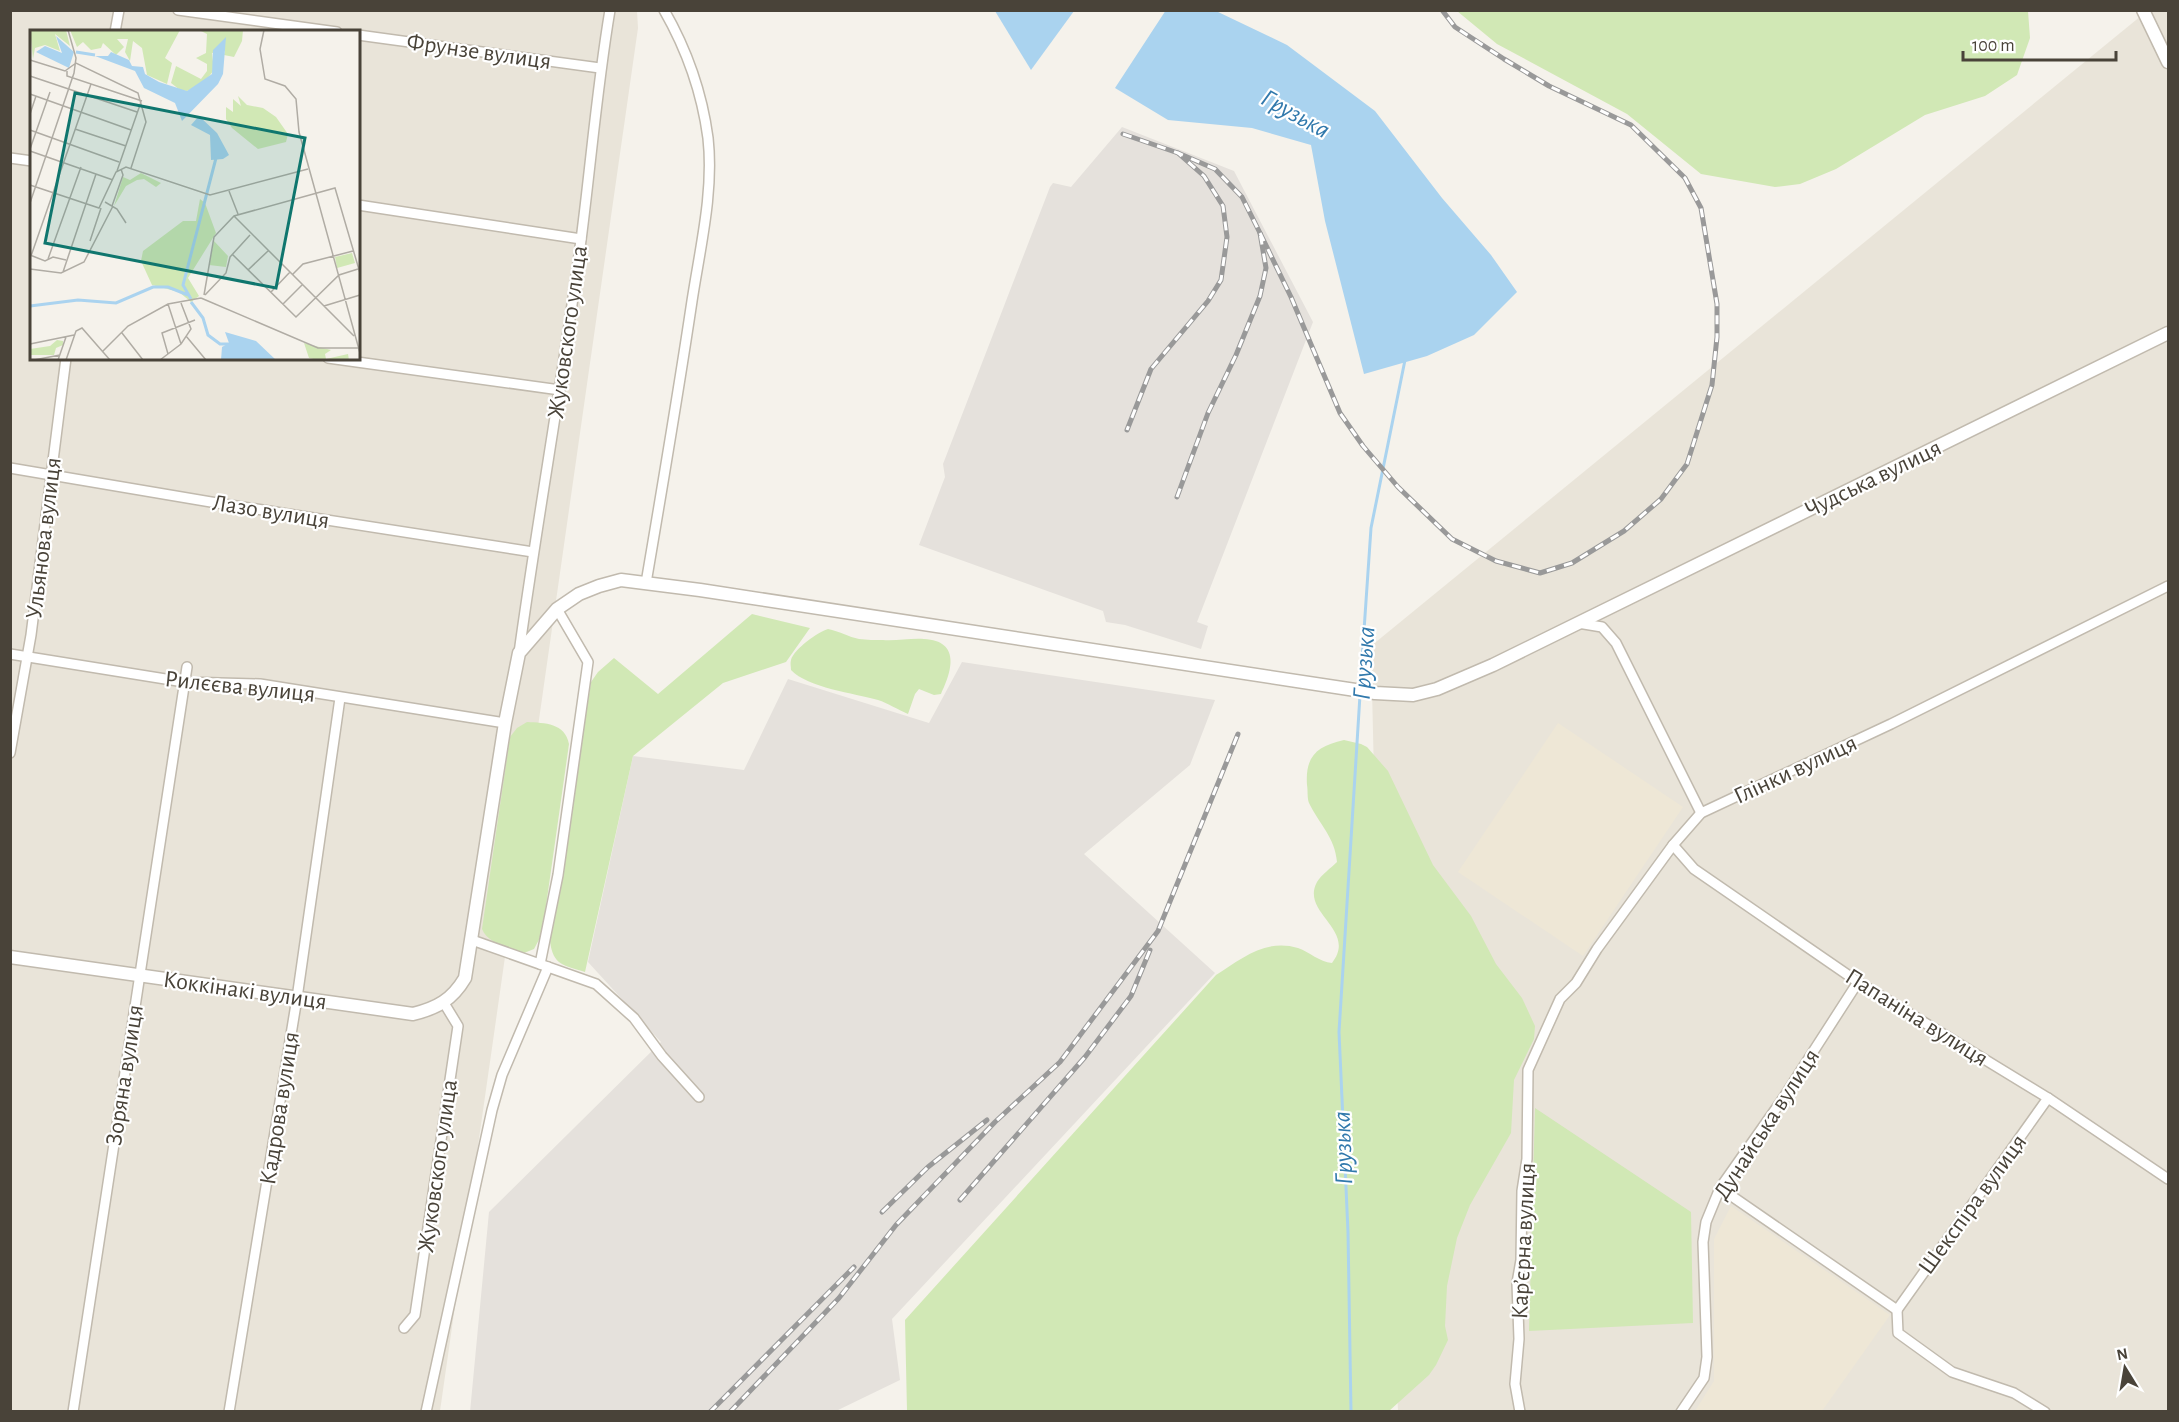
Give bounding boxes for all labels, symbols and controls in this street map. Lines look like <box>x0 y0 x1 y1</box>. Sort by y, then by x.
scale bar <box>1963 24 2116 62</box>
inset map <box>30 30 360 360</box>
street label: Фрунзе вулиця <box>405 30 553 74</box>
text: 100 m <box>1972 37 2015 55</box>
water label: Грузька <box>1257 85 1334 143</box>
street label: Жуковского улица <box>544 244 592 420</box>
street label: Чудська вулиця <box>1801 436 1945 522</box>
street label: Ульянова вулиця <box>22 456 66 620</box>
street label: Лазо вулиця <box>211 491 331 533</box>
water label: Грузька <box>1348 625 1380 701</box>
street label: Рилєєва вулиця <box>163 667 316 707</box>
street label: Глінки вулиця <box>1730 731 1861 809</box>
street label: Папаніна вулиця <box>1841 964 1992 1071</box>
street label: Коккінакі вулиця <box>162 968 328 1014</box>
street label: Зоряна вулиця <box>102 1003 148 1147</box>
street label: Кадрова вулиця <box>256 1030 304 1186</box>
street label: Дунайська вулиця <box>1709 1045 1824 1204</box>
street label: Жуковского улица <box>414 1078 462 1254</box>
water label: Грузька <box>1329 1111 1357 1185</box>
street label: Шекспіра вулиця <box>1914 1130 2031 1279</box>
street label: Кар’єрна вулиця <box>1508 1162 1540 1320</box>
north arrow <box>2095 1338 2155 1398</box>
text: N <box>2115 1345 2129 1363</box>

